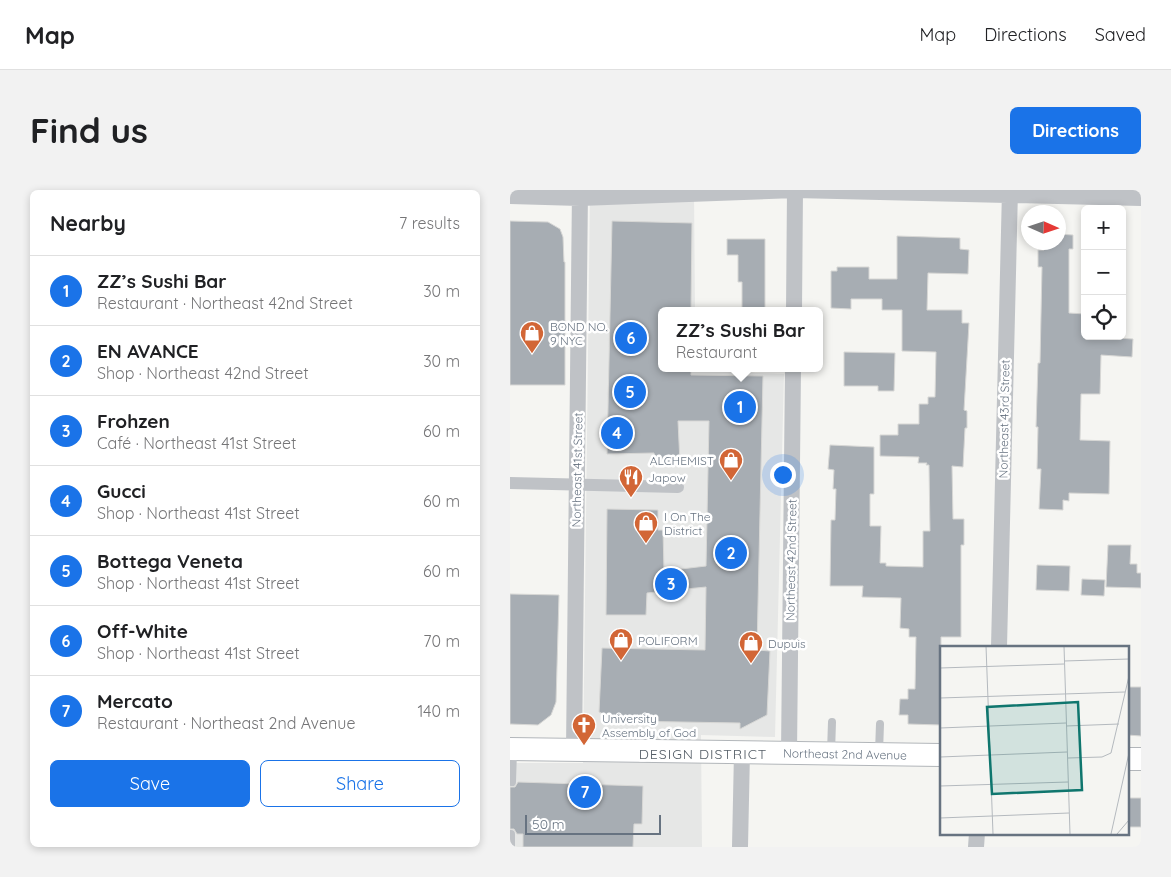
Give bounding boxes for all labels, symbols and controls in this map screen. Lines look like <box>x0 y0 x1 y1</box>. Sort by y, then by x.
text: Map <box>25 20 75 50</box>
text: Map <box>919 23 956 46</box>
text: Directions <box>984 23 1067 46</box>
text: Saved <box>1095 23 1146 46</box>
button: Directions <box>1010 107 1141 154</box>
text: Find us <box>30 108 148 152</box>
north arrow <box>1021 205 1066 250</box>
map controls <box>1081 205 1126 340</box>
button: + <box>1081 205 1126 250</box>
text: Nearby <box>50 210 126 236</box>
text: 7 results <box>399 213 460 233</box>
button: − <box>1081 250 1126 295</box>
text: ZZ’s Sushi Bar <box>97 269 227 293</box>
text: 1 <box>63 281 69 301</box>
text: 30 m <box>423 281 460 301</box>
text: Restaurant · Northeast 42nd Street <box>97 293 353 313</box>
button: locate <box>1081 295 1126 340</box>
popup <box>658 307 823 372</box>
text: ZZ’s Sushi Bar <box>676 318 805 342</box>
place label: BOND NO. 9 NYC <box>550 319 608 348</box>
pin: 6 <box>615 319 647 357</box>
shop icon: BOND NO. 9 NYC <box>519 320 545 354</box>
text: EN AVANCE <box>97 339 199 363</box>
text: Restaurant <box>676 342 757 362</box>
text: 2 <box>61 351 71 371</box>
text: 30 m <box>423 351 460 371</box>
street label: Northeast 43rd Street <box>995 359 1013 479</box>
text: Shop · Northeast 42nd Street <box>97 363 309 383</box>
pin: 5 <box>614 373 646 411</box>
pin: 1 <box>724 388 756 426</box>
text: Frohzen <box>97 409 170 433</box>
street label: Northeast 41st Street <box>568 412 586 528</box>
pin: 4 <box>601 414 633 452</box>
text: 3 <box>62 421 70 441</box>
text: 60 m <box>423 421 460 441</box>
text: Café · Northeast 41st Street <box>97 433 297 453</box>
shop icon: ALCHEMIST <box>718 447 744 481</box>
place label: ALCHEMIST <box>650 453 714 468</box>
your location <box>770 462 796 488</box>
restaurant icon: Japow <box>618 464 644 498</box>
place label: Japow <box>648 470 686 485</box>
text: Gucci <box>97 479 146 503</box>
text: 4 <box>61 491 71 511</box>
text: 60 m <box>423 491 460 511</box>
street label: Northeast 42nd Street <box>782 499 800 621</box>
text: Shop · Northeast 41st Street <box>97 503 300 523</box>
place label: I On The District <box>664 509 711 538</box>
shop icon: I On The District <box>633 510 659 544</box>
pin: 2 <box>715 534 747 572</box>
text: Bottega Veneta <box>97 549 243 573</box>
text: 5 <box>61 561 71 581</box>
text: 60 m <box>423 561 460 581</box>
pin: 3 <box>655 565 687 603</box>
text: Shop · Northeast 41st Street <box>97 573 300 593</box>
text: Off-White <box>97 619 188 643</box>
shop icon: POLIFORM <box>608 627 634 661</box>
shop icon: Dupuis <box>738 630 764 664</box>
text: 6 <box>62 631 70 651</box>
text: 70 m <box>423 631 460 651</box>
place label: POLIFORM <box>638 633 698 648</box>
place label: Dupuis <box>768 636 806 651</box>
text: Shop · Northeast 41st Street <box>97 643 300 663</box>
inset map <box>940 646 1128 834</box>
text: Mercato <box>97 689 173 713</box>
text: 7 <box>62 701 70 721</box>
text: 140 m <box>417 701 460 721</box>
place label: University Assembly of God <box>602 711 696 740</box>
church icon: University Assembly of God <box>571 712 597 746</box>
text: Restaurant · Northeast 2nd Avenue <box>97 713 355 733</box>
district label: DESIGN DISTRICT <box>639 745 767 763</box>
street label: Northeast 2nd Avenue <box>783 745 907 763</box>
button: Save <box>50 760 250 807</box>
button: Share <box>260 760 460 807</box>
pin: 7 <box>569 773 601 811</box>
scale bar <box>525 812 661 835</box>
text: 50 m <box>532 815 565 833</box>

